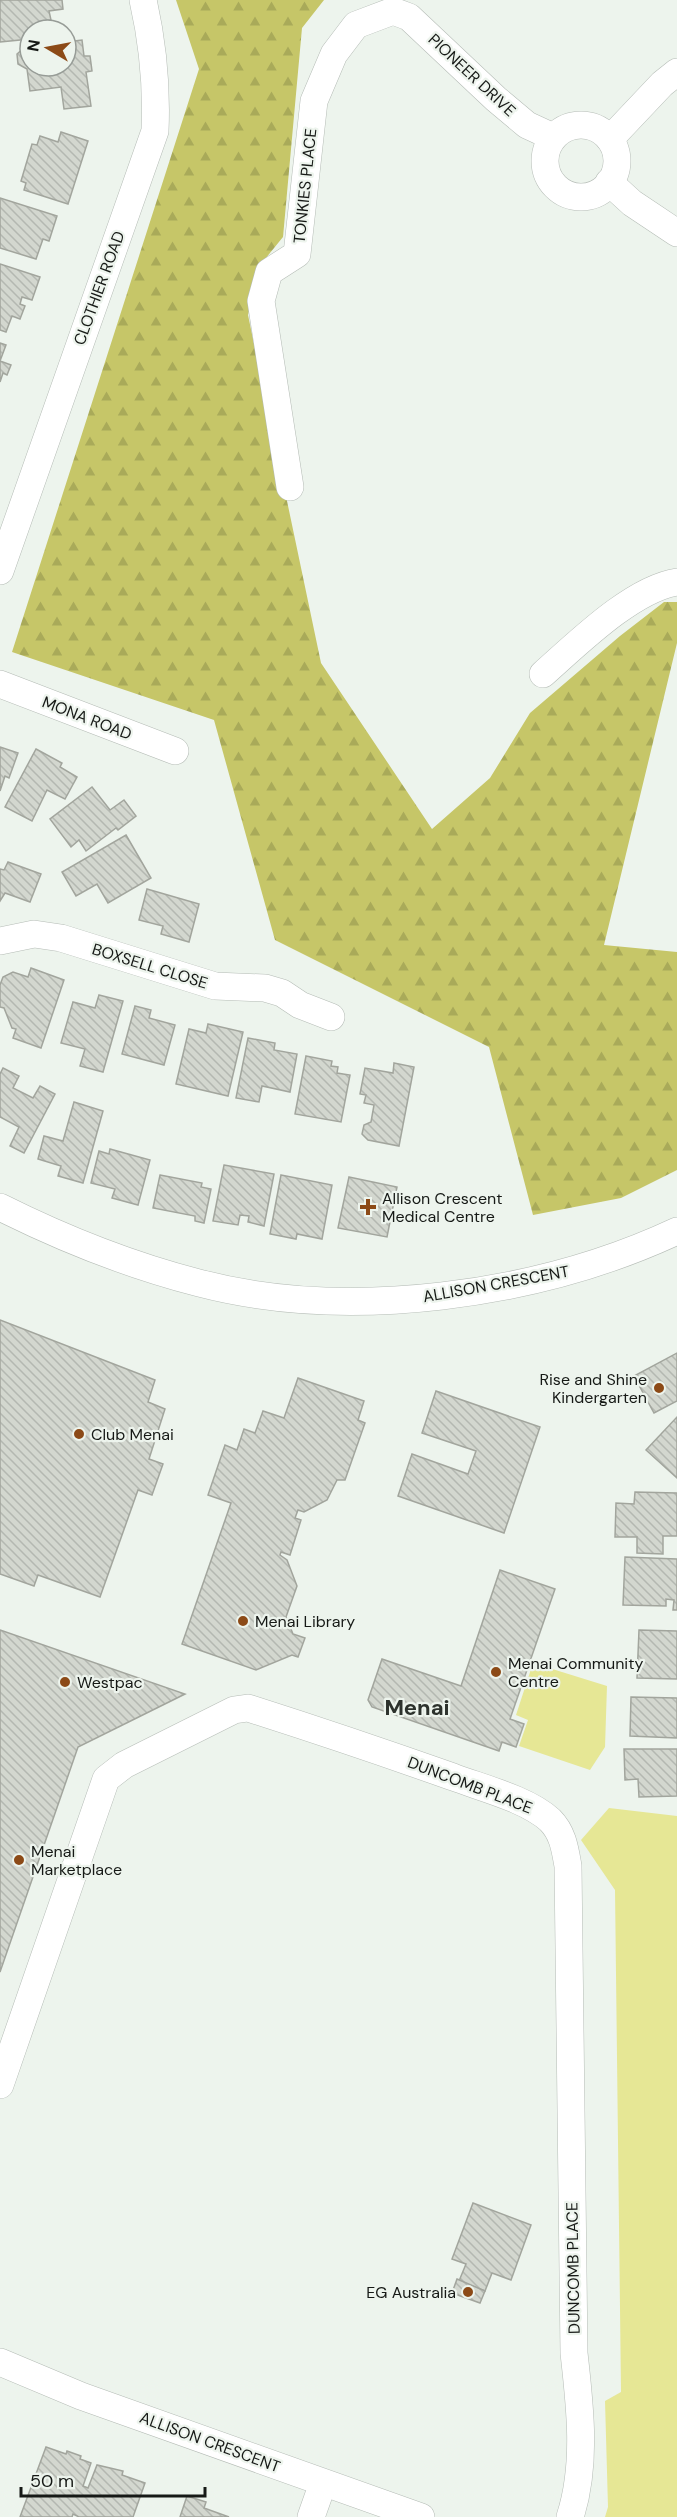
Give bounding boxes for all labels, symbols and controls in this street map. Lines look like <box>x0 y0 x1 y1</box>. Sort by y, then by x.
north arrow <box>18 18 78 78</box>
street label: PIONEER DRIVE <box>424 29 520 121</box>
text: N <box>22 38 45 53</box>
street label: TONKIES PLACE <box>289 127 321 245</box>
street label: CLOTHIER ROAD <box>69 228 129 348</box>
street label: MONA ROAD <box>39 691 135 745</box>
street label: BOXSELL CLOSE <box>90 938 210 994</box>
place label: Allison Crescent Medical Centre <box>382 1188 502 1227</box>
marker: Allison Crescent Medical Centre <box>359 1198 377 1216</box>
street label: ALLISON CRESCENT <box>421 1261 571 1307</box>
place label: Rise and Shine Kindergarten <box>540 1369 647 1408</box>
marker: Rise and Shine Kindergarten <box>652 1381 666 1395</box>
place label: Club Menai <box>91 1424 174 1445</box>
marker: Club Menai <box>72 1427 86 1441</box>
place label: Menai Library <box>255 1611 355 1632</box>
marker: Menai Library <box>236 1614 250 1628</box>
place label: Menai Community Centre <box>508 1653 643 1692</box>
marker: Menai Community Centre <box>489 1665 503 1679</box>
place label: Westpac <box>77 1672 143 1693</box>
marker: Westpac <box>58 1675 72 1689</box>
district label: Menai <box>384 1693 450 1722</box>
street label: DUNCOMB PLACE <box>405 1752 535 1818</box>
place label: Menai Marketplace <box>31 1841 122 1880</box>
marker: Menai Marketplace <box>12 1853 26 1867</box>
street label: DUNCOMB PLACE <box>561 2202 585 2334</box>
place label: EG Australia <box>366 2282 456 2303</box>
marker: EG Australia <box>461 2285 475 2299</box>
street label: ALLISON CRESCENT <box>137 2407 283 2477</box>
scale bar <box>21 2460 206 2498</box>
text: 50 m <box>30 2469 74 2493</box>

